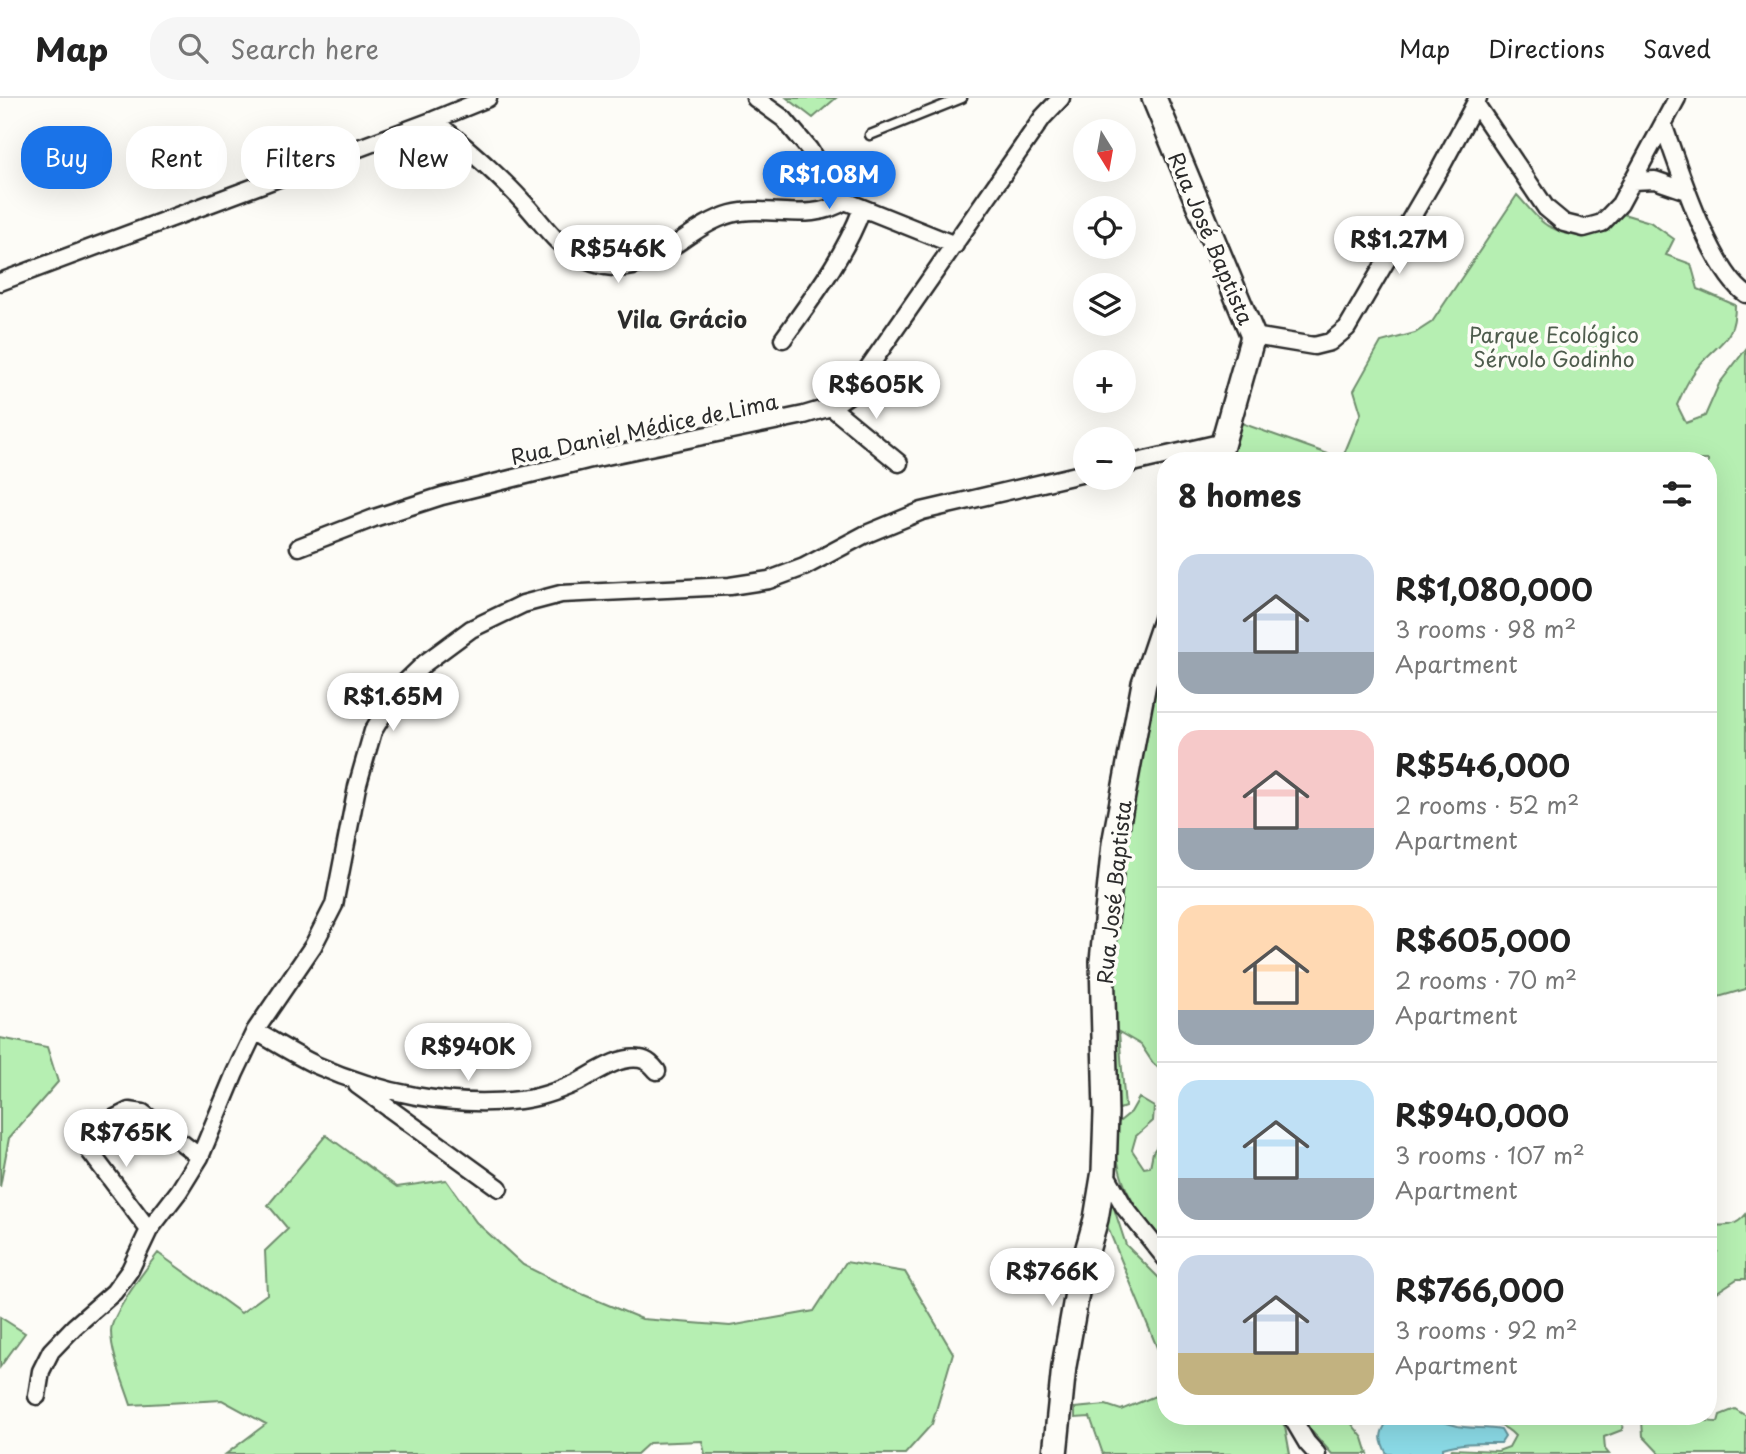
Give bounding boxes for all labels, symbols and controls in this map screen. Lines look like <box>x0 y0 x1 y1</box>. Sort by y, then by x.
search box <box>150 17 640 80</box>
text: Map <box>35 23 108 73</box>
icon: search <box>174 29 212 67</box>
text: Search here <box>230 29 379 68</box>
text: Map <box>1399 30 1450 66</box>
text: Directions <box>1488 30 1605 66</box>
text: Saved <box>1643 30 1711 66</box>
north arrow <box>1073 119 1136 182</box>
map controls <box>1073 119 1136 490</box>
chip: Buy <box>21 126 112 189</box>
chip: Rent <box>126 126 227 189</box>
chip: Filters <box>241 126 360 189</box>
chip: New <box>374 126 472 189</box>
street label: Rua José Baptista <box>1161 147 1263 329</box>
pin: R$1.08M <box>764 152 894 211</box>
text: R$1.08M <box>779 156 879 191</box>
button: locate <box>1073 196 1136 259</box>
pin: R$1.27M <box>1334 216 1464 276</box>
text: R$1.27M <box>1350 221 1448 256</box>
pin: R$546K <box>561 226 675 285</box>
text: R$546K <box>570 230 666 265</box>
button: layers <box>1073 273 1136 336</box>
district label: Vila Grácio <box>617 301 747 336</box>
park label: Parque Ecológico Sérvolo Godinho <box>1469 318 1639 374</box>
button: + <box>1073 350 1136 413</box>
pin: R$605K <box>819 362 933 421</box>
text: R$605K <box>828 366 924 401</box>
street label: Rua Daniel Médice de Lima <box>507 384 781 472</box>
button: − <box>1073 427 1136 490</box>
text: 8 homes <box>1178 472 1301 517</box>
icon: filters <box>1658 475 1696 513</box>
text: R$1,080,000 <box>1395 566 1593 611</box>
icon: home <box>1234 582 1318 666</box>
text: 3 rooms · 98 m² <box>1395 611 1576 646</box>
text: Apartment <box>1395 646 1518 681</box>
pin: R$1.65M <box>328 674 458 733</box>
text: R$1.65M <box>343 678 443 713</box>
text: R$546,000 <box>1395 742 1570 787</box>
icon: home <box>1234 758 1318 842</box>
text: 2 rooms · 52 m² <box>1395 787 1579 822</box>
street label: Rua José Baptista <box>1087 799 1139 985</box>
text: Apartment <box>1395 822 1518 857</box>
text: R$605,000 <box>1395 917 1571 962</box>
icon: home <box>1234 933 1318 1017</box>
text: 2 rooms · 70 m² <box>1395 962 1577 997</box>
text: Apartment <box>1395 997 1518 1032</box>
pin: R$940K <box>411 1024 525 1083</box>
text: R$940K <box>420 1028 516 1063</box>
text: R$940,000 <box>1395 1092 1569 1137</box>
icon: home <box>1234 1108 1318 1192</box>
pin: R$765K <box>69 1110 183 1169</box>
text: R$765K <box>80 1114 172 1149</box>
text: 3 rooms · 107 m² <box>1395 1137 1585 1172</box>
text: Apartment <box>1395 1172 1518 1207</box>
pin: R$766K <box>995 1248 1109 1308</box>
text: R$766K <box>1006 1253 1098 1288</box>
text: R$766,000 <box>1395 1267 1564 1312</box>
icon: home <box>1234 1283 1318 1367</box>
text: 3 rooms · 92 m² <box>1395 1312 1578 1347</box>
text: Apartment <box>1395 1347 1518 1382</box>

